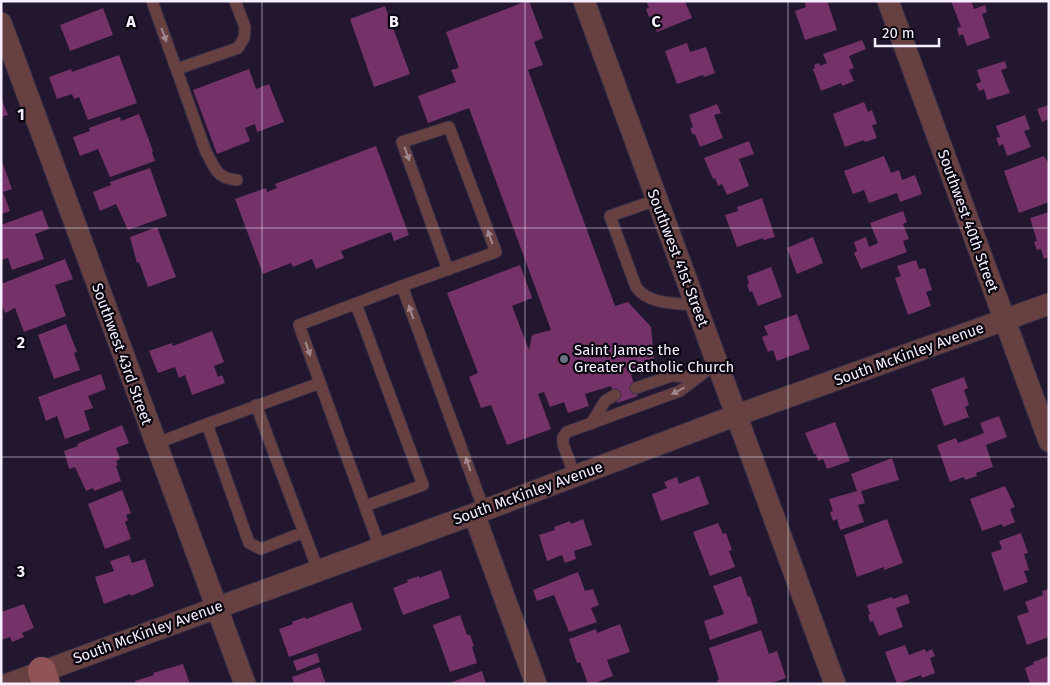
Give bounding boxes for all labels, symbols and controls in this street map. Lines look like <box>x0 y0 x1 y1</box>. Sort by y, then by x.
text: A <box>125 12 136 31</box>
text: B <box>389 12 399 31</box>
text: C <box>651 12 661 31</box>
scale bar <box>875 15 939 47</box>
text: 20 m <box>882 24 915 42</box>
one-way arrow <box>160 28 168 43</box>
text: 1 <box>17 105 25 124</box>
one-way arrow <box>403 147 411 162</box>
street label: Southwest 40th Street <box>934 147 1002 295</box>
street label: Southwest 41st Street <box>643 187 713 330</box>
one-way arrow <box>486 230 494 245</box>
street label: Southwest 43rd Street <box>88 281 156 428</box>
one-way arrow <box>407 304 415 319</box>
street label: South McKinley Avenue <box>832 319 986 389</box>
text: 2 <box>17 333 25 352</box>
place label: Saint James the Greater Catholic Church <box>574 341 734 376</box>
one-way arrow <box>304 342 312 357</box>
marker: Saint James the Greater Catholic Church <box>558 353 570 365</box>
one-way arrow <box>671 387 686 395</box>
one-way arrow <box>464 456 472 471</box>
street label: South McKinley Avenue <box>451 458 605 528</box>
text: 3 <box>16 562 25 581</box>
street label: South McKinley Avenue <box>71 597 225 667</box>

